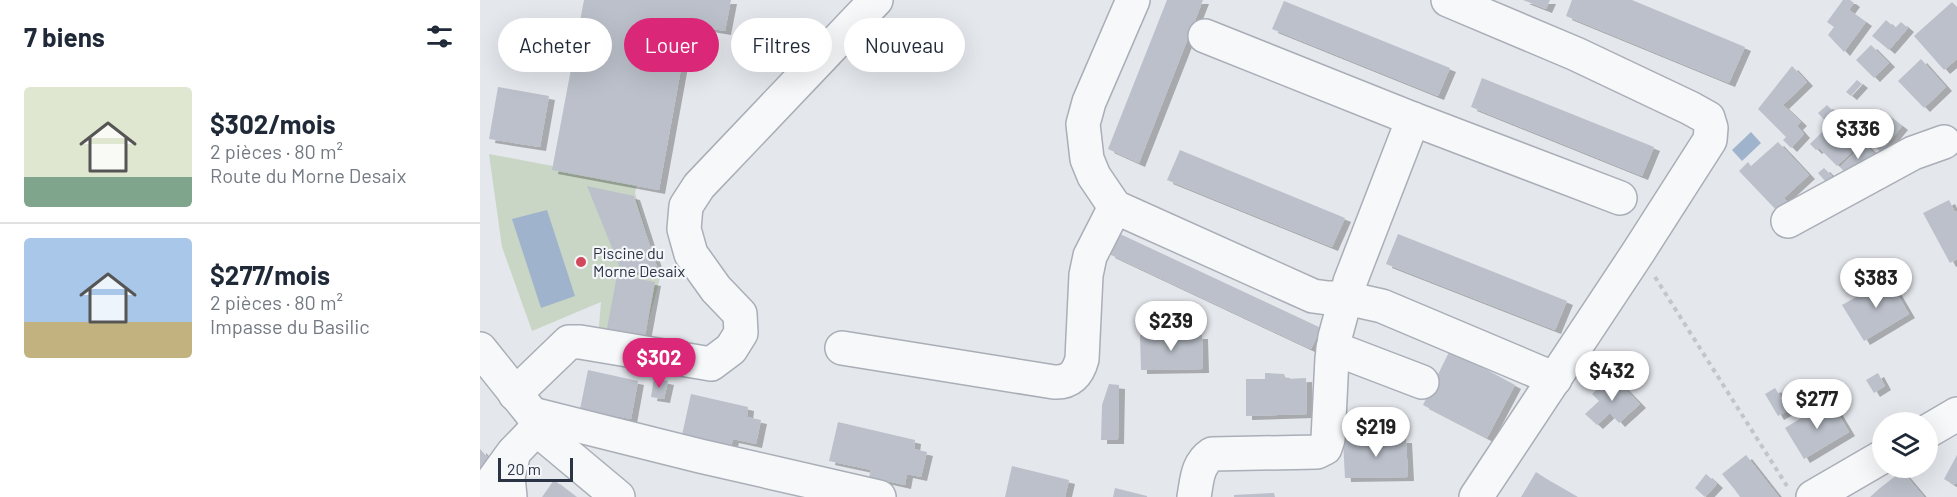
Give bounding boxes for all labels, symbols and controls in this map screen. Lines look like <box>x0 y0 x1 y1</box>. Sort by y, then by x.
chip: Acheter <box>498 18 612 72</box>
chip: Louer <box>624 18 719 72</box>
chip: Filtres <box>731 18 832 72</box>
chip: Nouveau <box>844 18 965 72</box>
icon: filters <box>423 20 456 53</box>
text: 7 biens <box>24 21 105 52</box>
text: $302/mois <box>210 108 336 139</box>
pin: $336 <box>1822 109 1894 160</box>
icon: home <box>72 111 144 183</box>
text: $336 <box>1836 116 1880 140</box>
text: 2 pièces · 80 m² <box>210 139 343 163</box>
text: Route du Morne Desaix <box>210 163 406 187</box>
place label: Piscine du Morne Desaix <box>593 243 685 280</box>
marker: Piscine du Morne Desaix <box>574 255 588 269</box>
pin: $383 <box>1840 258 1912 309</box>
text: $277/mois <box>210 259 330 290</box>
icon: home <box>72 262 144 334</box>
text: $383 <box>1854 265 1898 289</box>
text: 2 pièces · 80 m² <box>210 290 343 314</box>
pin: $239 <box>1135 301 1207 352</box>
text: $239 <box>1149 308 1193 332</box>
text: Impasse du Basilic <box>210 314 370 338</box>
pin: $302 <box>623 338 695 389</box>
text: $302 <box>637 345 681 369</box>
pin: $432 <box>1576 351 1648 402</box>
text: $432 <box>1589 358 1635 382</box>
pin: $277 <box>1781 379 1853 430</box>
text: $277 <box>1796 386 1838 410</box>
pin: $219 <box>1340 407 1412 458</box>
map controls <box>1872 412 1938 478</box>
button: layers <box>1872 412 1938 478</box>
text: $219 <box>1356 414 1396 438</box>
scale bar <box>498 455 573 482</box>
text: 20 m <box>507 459 541 478</box>

